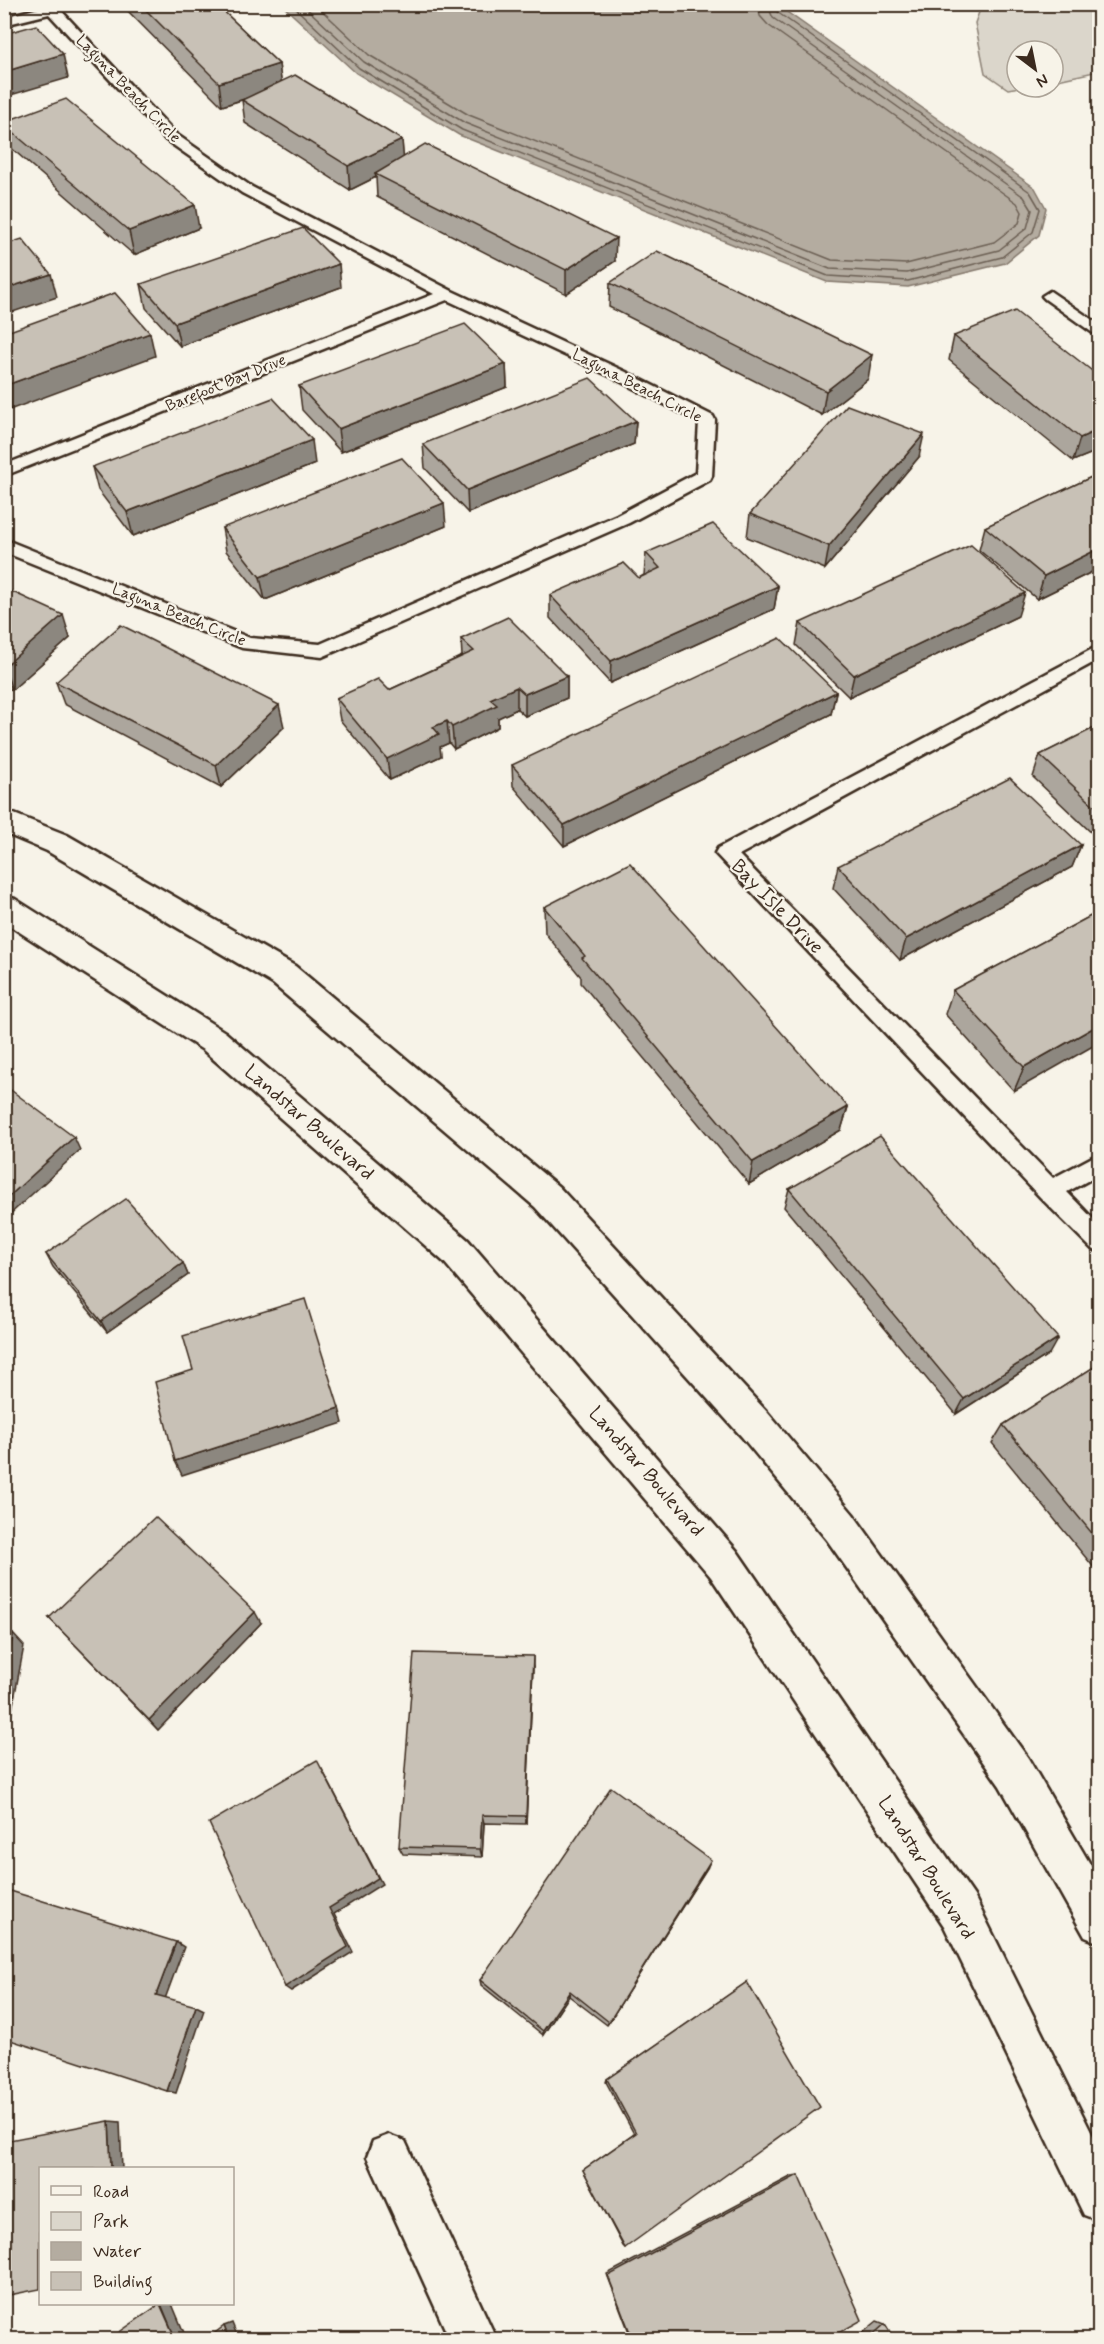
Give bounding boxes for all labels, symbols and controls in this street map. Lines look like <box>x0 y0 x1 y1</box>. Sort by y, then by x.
street label: Laguna Beach Circle <box>70 30 185 148</box>
north arrow <box>1005 39 1065 99</box>
text: N <box>1032 69 1052 92</box>
street label: Laguna Beach Circle <box>568 344 705 429</box>
street label: Barefoot Bay Drive <box>163 349 290 419</box>
street label: Laguna Beach Circle <box>108 579 249 652</box>
street label: Bay Isle Drive <box>725 854 829 960</box>
street label: Landstar Boulevard <box>238 1059 380 1187</box>
street label: Landstar Boulevard <box>582 1401 710 1543</box>
street label: Landstar Boulevard <box>871 1791 981 1945</box>
legend <box>39 2167 234 2305</box>
text: Road <box>93 2180 129 2204</box>
text: Park <box>93 2210 129 2234</box>
text: Water <box>93 2240 142 2264</box>
text: Building <box>93 2270 153 2296</box>

